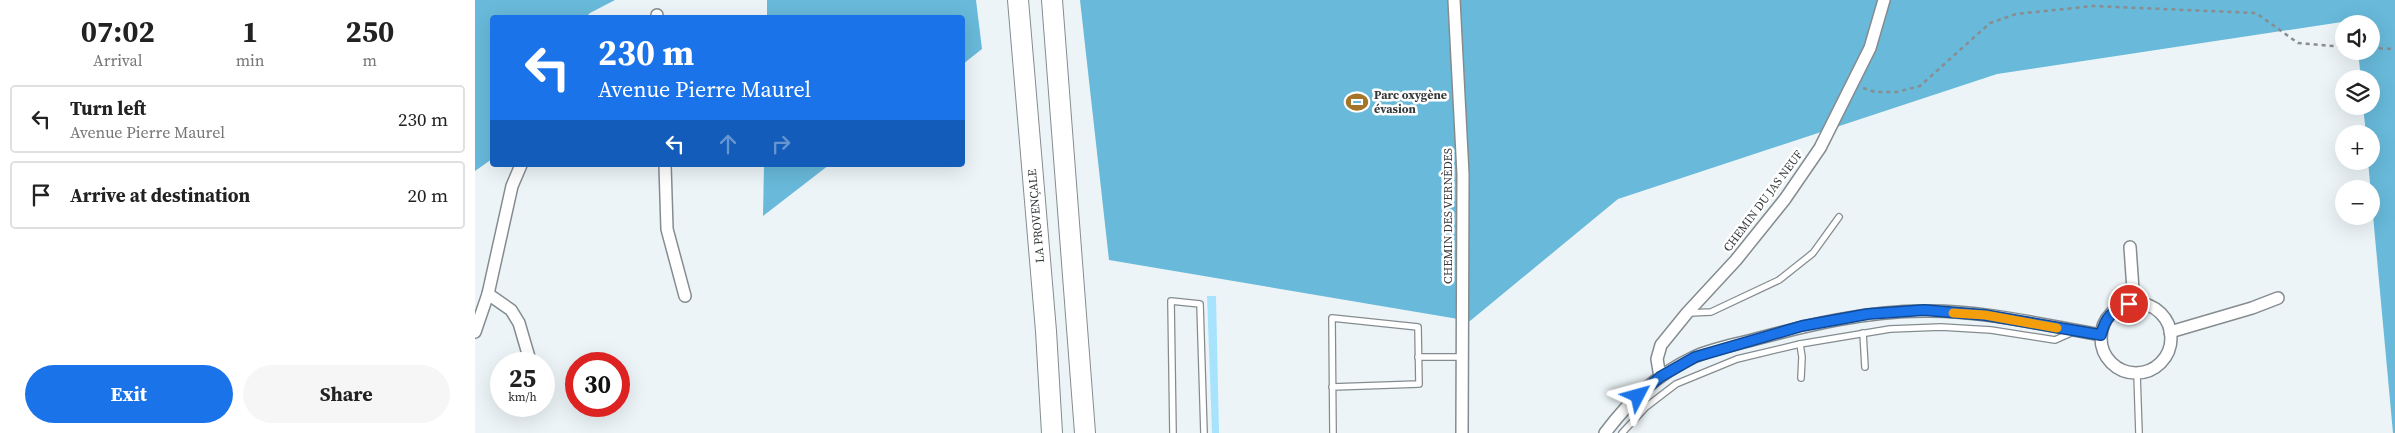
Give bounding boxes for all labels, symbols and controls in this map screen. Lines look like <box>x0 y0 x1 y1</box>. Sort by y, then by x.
text: 07:02 <box>81 11 155 52</box>
text: 1 <box>242 11 258 52</box>
text: 250 <box>345 11 394 52</box>
map controls <box>2335 15 2380 225</box>
button: sound <box>2335 15 2380 60</box>
text: 230 m <box>598 29 694 77</box>
icon: left <box>515 35 580 100</box>
text: Arrival <box>93 49 143 71</box>
text: min <box>236 49 265 71</box>
text: m <box>363 49 377 71</box>
button: layers <box>2335 70 2380 115</box>
text: Avenue Pierre Maurel <box>598 74 811 104</box>
place label: Parc oxygène évasion <box>1374 87 1447 117</box>
sports icon: Parc oxygène évasion <box>1344 89 1370 115</box>
text: Turn left <box>70 95 146 121</box>
icon: left <box>27 105 55 133</box>
text: 230 m <box>398 106 448 132</box>
text: Avenue Pierre Maurel <box>70 121 225 143</box>
button: + <box>2335 125 2380 170</box>
icon: left <box>661 130 689 158</box>
icon: ahead <box>714 130 742 158</box>
icon: right <box>767 130 795 158</box>
street label: CHEMIN DU JAS NEUF <box>1720 147 1806 255</box>
street label: CHEMIN DES VERNÈDES <box>1440 148 1456 284</box>
street label: LA PROVENÇALE <box>1024 169 1048 263</box>
button: − <box>2335 180 2380 225</box>
icon: arrive <box>27 181 55 209</box>
text: Arrive at destination <box>70 182 250 208</box>
text: 20 m <box>407 182 448 208</box>
pin <box>2108 283 2150 325</box>
icon: arrive <box>2115 290 2143 318</box>
speed limit sign: 30 <box>565 352 630 417</box>
text: 25 <box>509 361 536 395</box>
button: Exit <box>25 365 233 423</box>
button: Share <box>243 365 450 423</box>
position arrow <box>1611 369 1663 421</box>
text: km/h <box>508 389 537 405</box>

